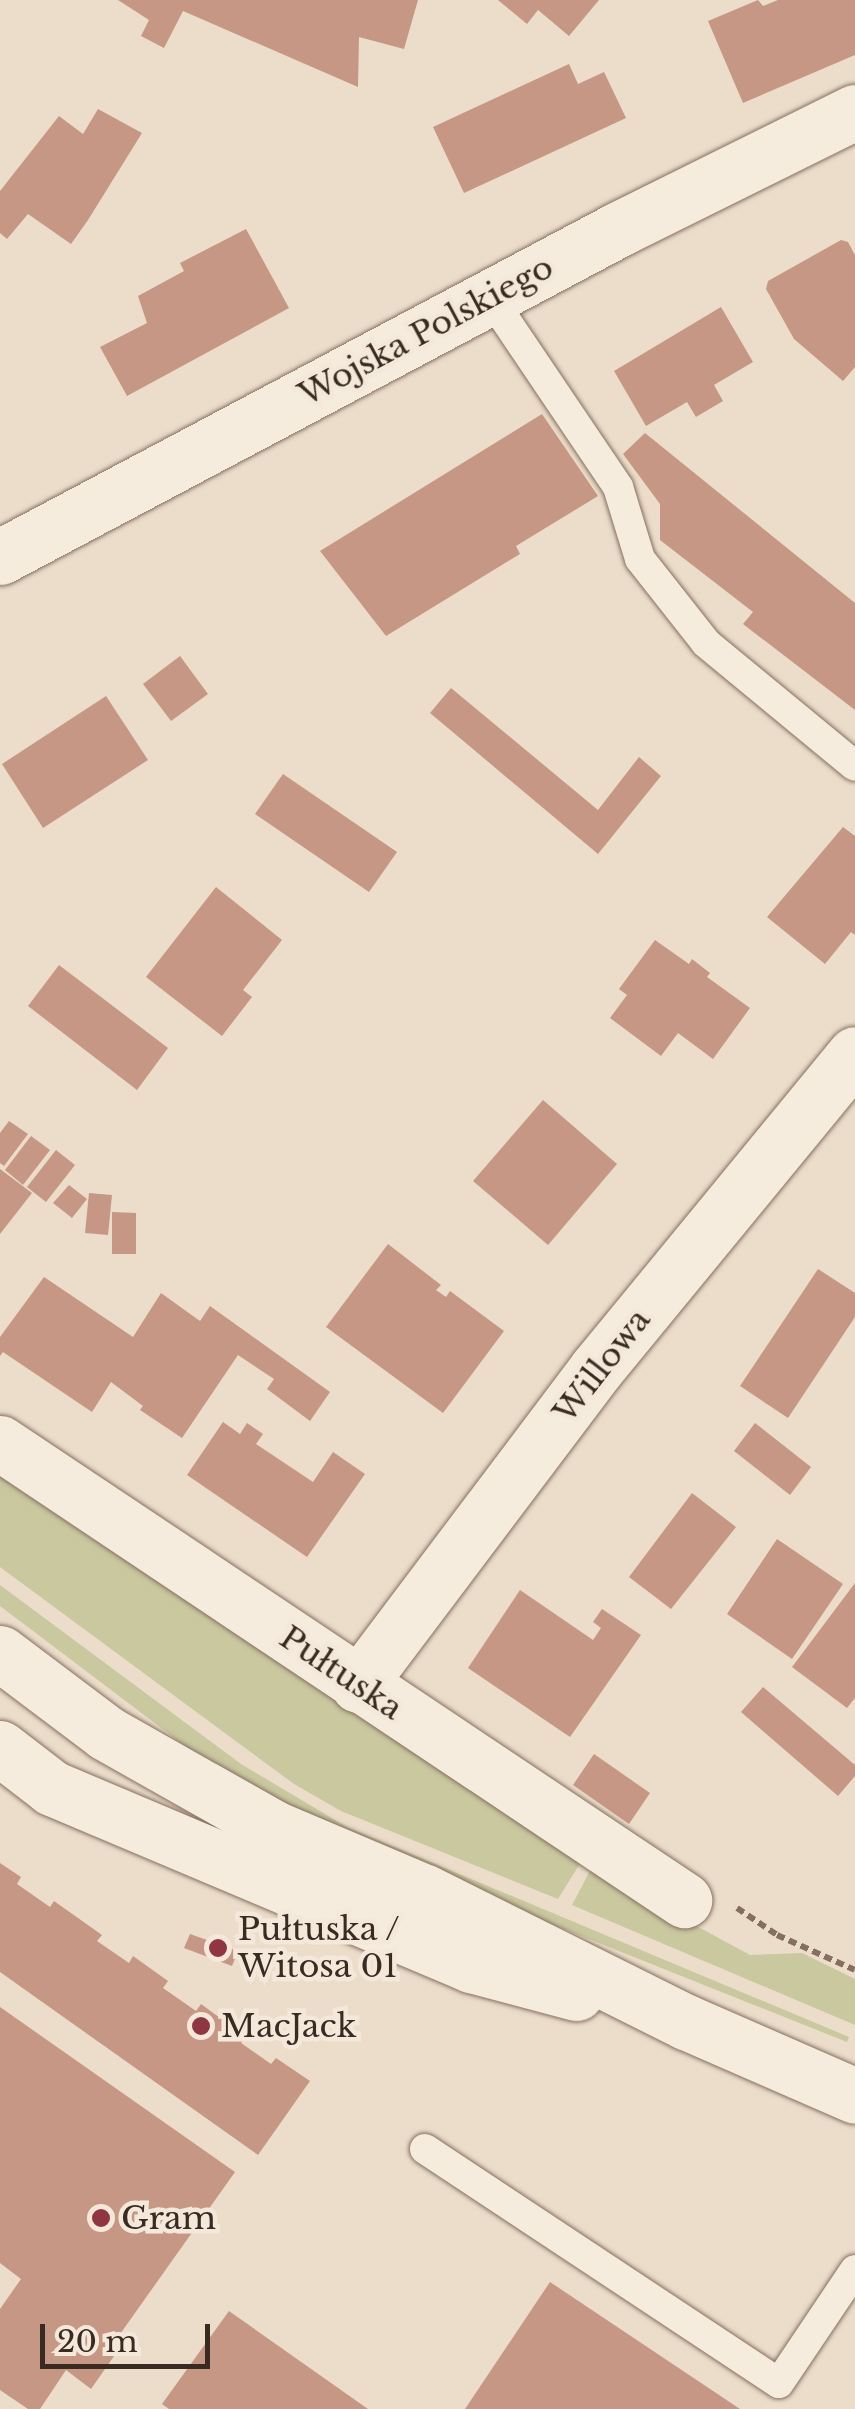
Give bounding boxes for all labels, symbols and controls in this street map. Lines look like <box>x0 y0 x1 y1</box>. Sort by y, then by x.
street label: Wojska Polskiego <box>292 248 560 414</box>
street label: Willowa <box>546 1301 658 1431</box>
street label: Pułtuska <box>272 1618 410 1728</box>
place label: Pułtuska / Witosa 01 <box>238 1911 401 1986</box>
marker: Pułtuska / Witosa 01 <box>207 1937 229 1959</box>
place label: MacJack <box>221 2007 356 2045</box>
marker: MacJack <box>190 2015 212 2037</box>
place label: Gram <box>121 2199 216 2237</box>
marker: Gram <box>90 2207 112 2229</box>
scale bar <box>45 2304 215 2366</box>
text: 20 m <box>57 2323 138 2360</box>

